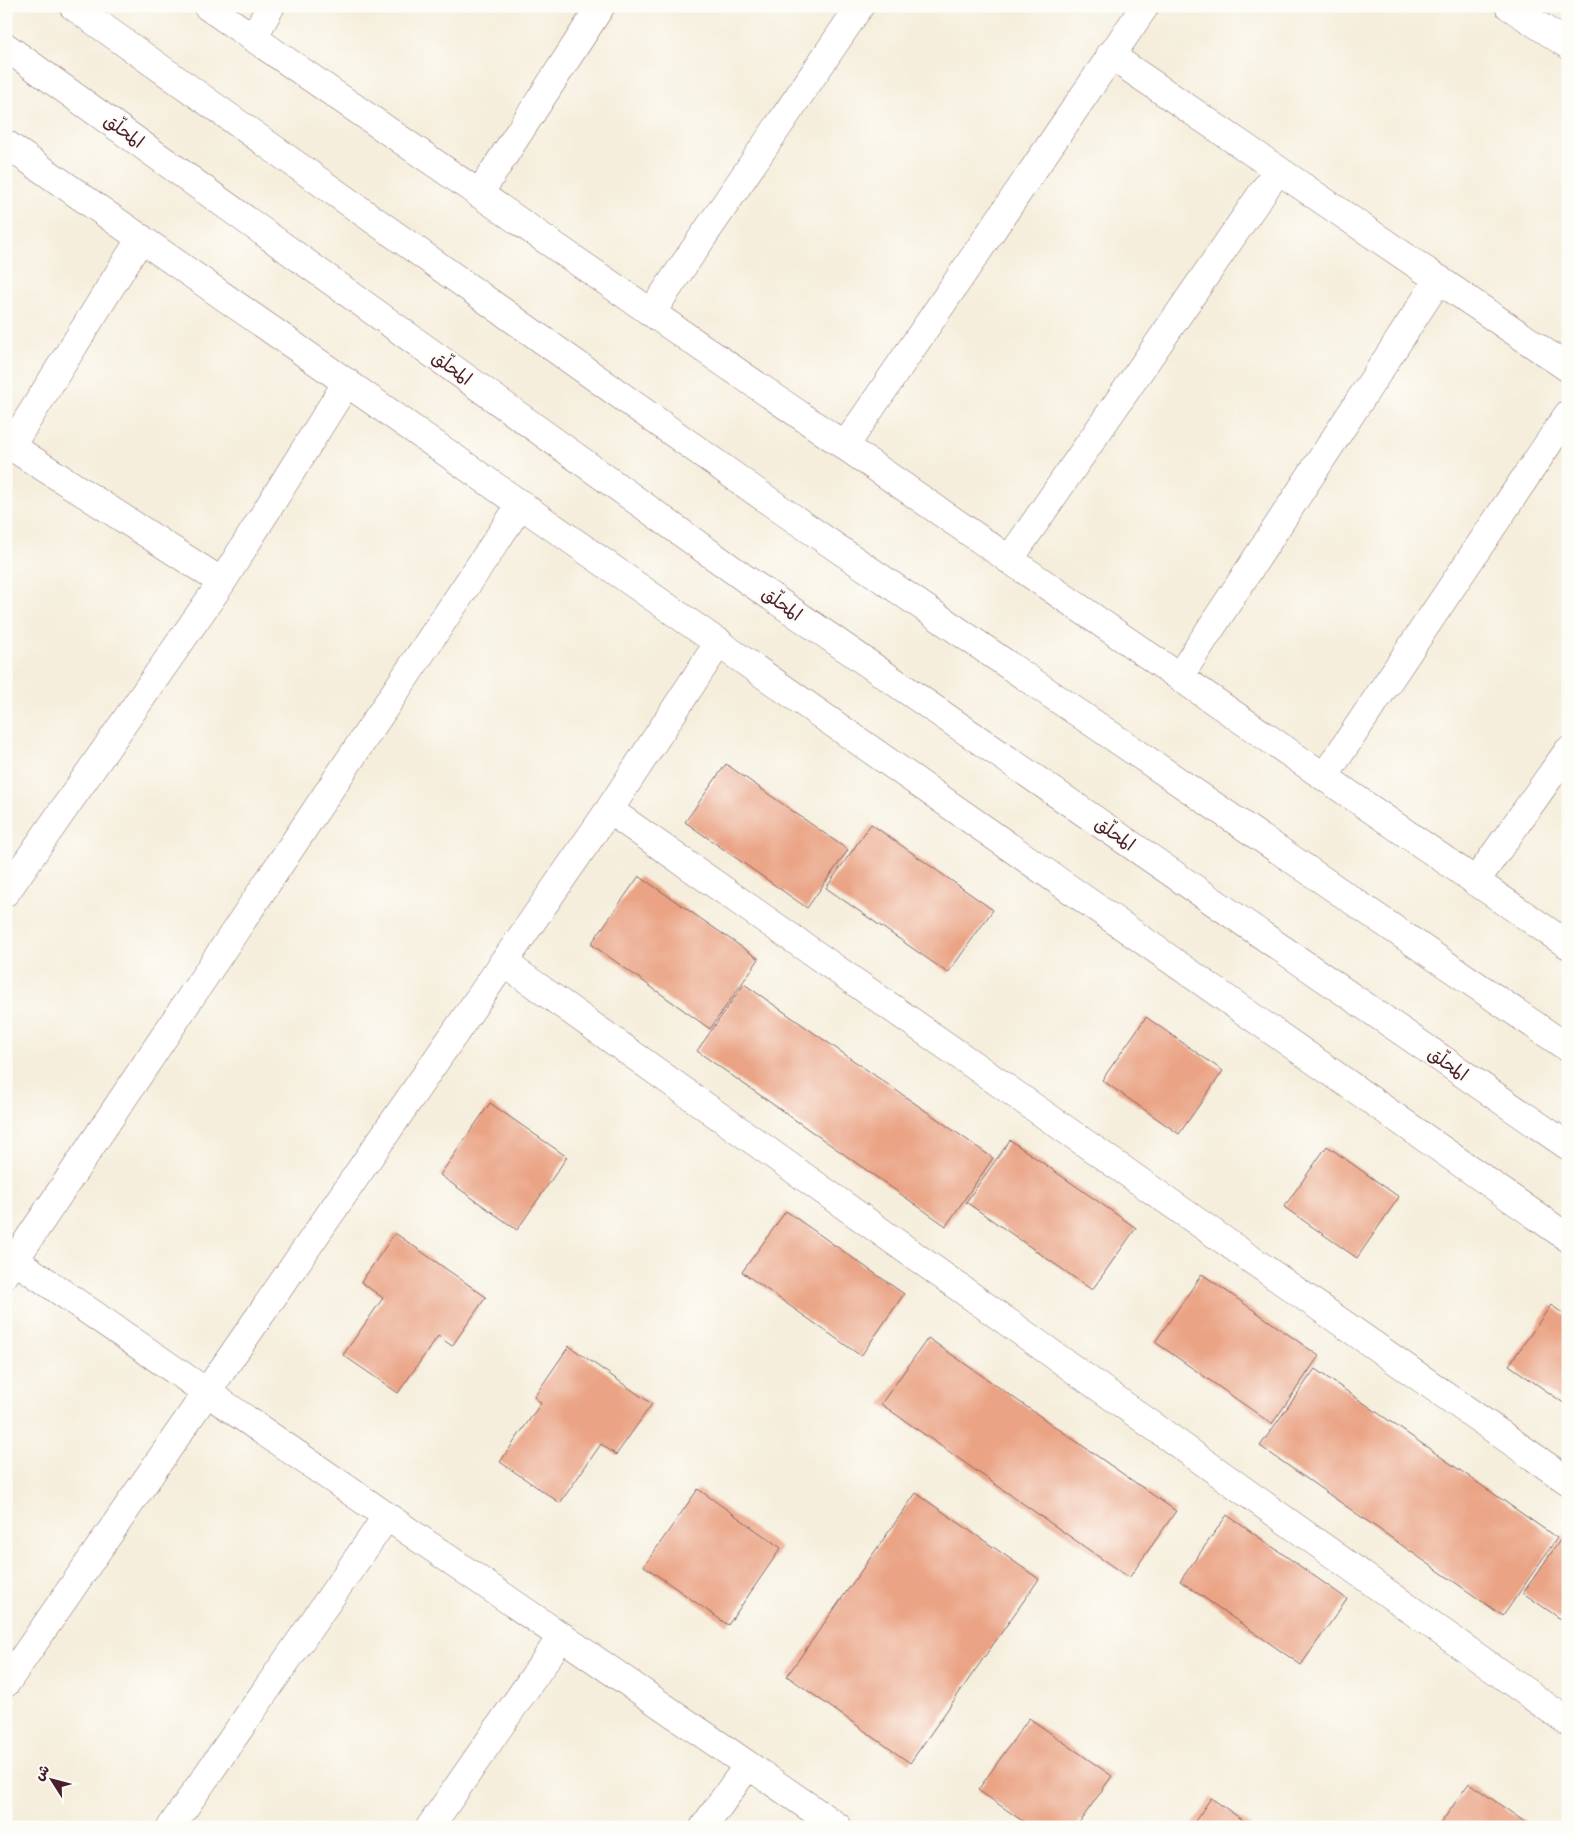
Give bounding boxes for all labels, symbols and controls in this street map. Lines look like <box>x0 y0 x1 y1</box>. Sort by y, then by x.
street label: المحلّق <box>99 107 150 154</box>
street label: المحلّق <box>427 344 478 391</box>
street label: المحلّق <box>757 581 808 626</box>
street label: المحلّق <box>1090 811 1141 856</box>
street label: المحلّق <box>1423 1041 1474 1086</box>
north arrow <box>28 1756 78 1806</box>
text: ش <box>30 1761 53 1784</box>

